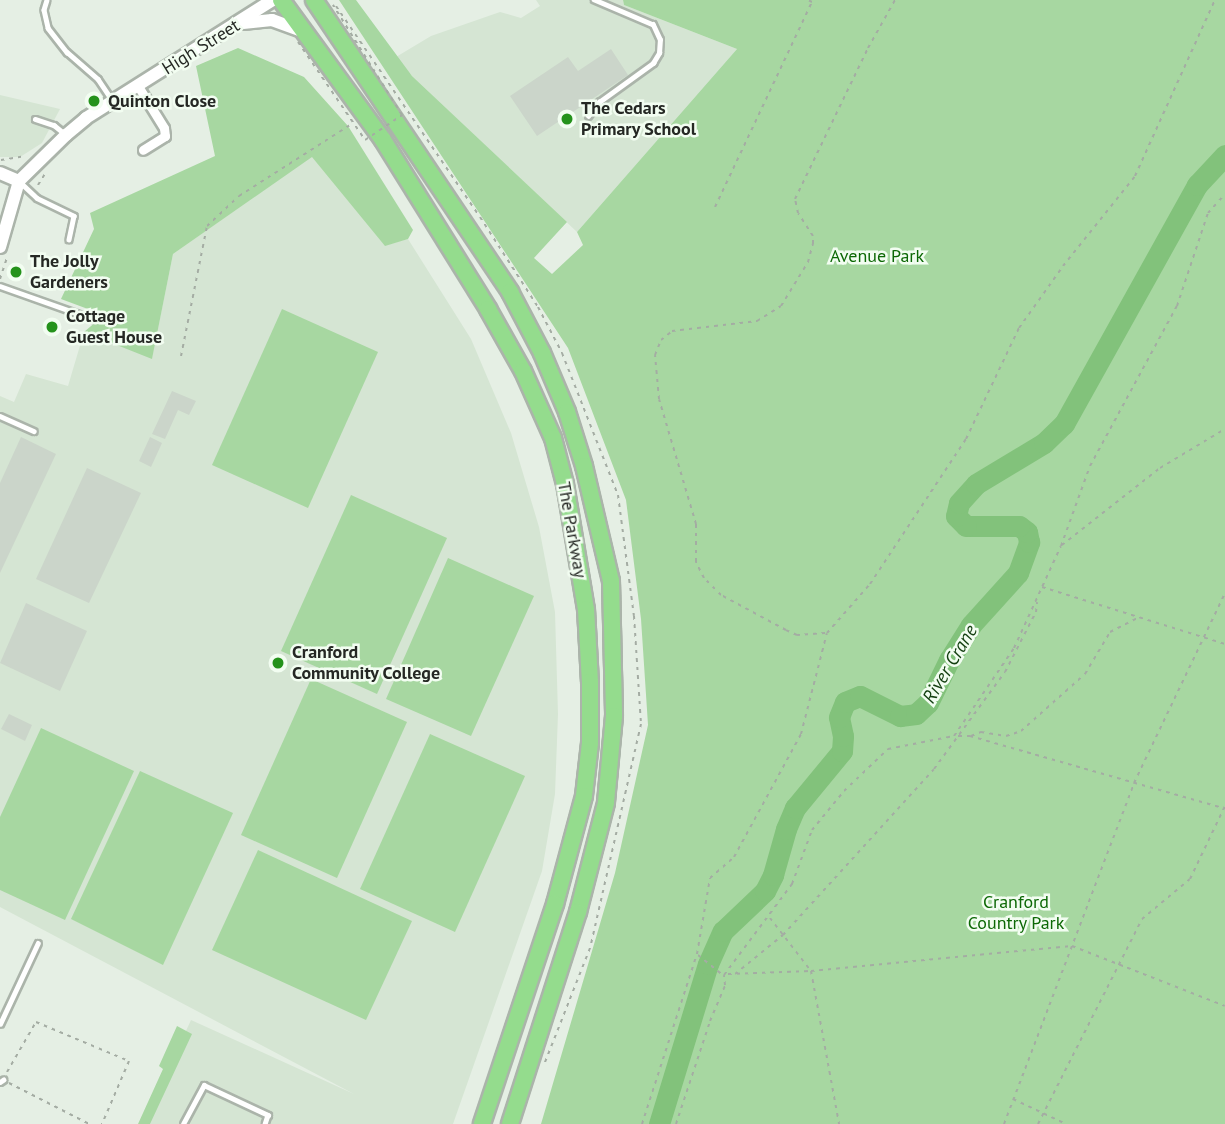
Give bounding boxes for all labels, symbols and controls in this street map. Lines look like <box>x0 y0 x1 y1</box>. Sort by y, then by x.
street label: High Street <box>158 15 244 79</box>
place label: Quinton Close <box>108 90 216 112</box>
marker: Quinton Close <box>86 93 102 109</box>
place label: The Cedars Primary School <box>581 98 697 140</box>
marker: The Cedars Primary School <box>559 111 575 127</box>
park label: Avenue Park <box>830 245 924 267</box>
place label: The Jolly Gardeners <box>30 251 108 294</box>
marker: The Jolly Gardeners <box>8 264 24 280</box>
place label: Cottage Guest House <box>66 306 162 348</box>
marker: Cottage Guest House <box>44 319 60 335</box>
street label: The Parkway <box>553 480 591 580</box>
water label: River Crane <box>918 621 982 707</box>
place label: Cranford Community College <box>292 642 441 684</box>
marker: Cranford Community College <box>270 655 286 671</box>
park label: Cranford Country Park <box>967 892 1065 934</box>

